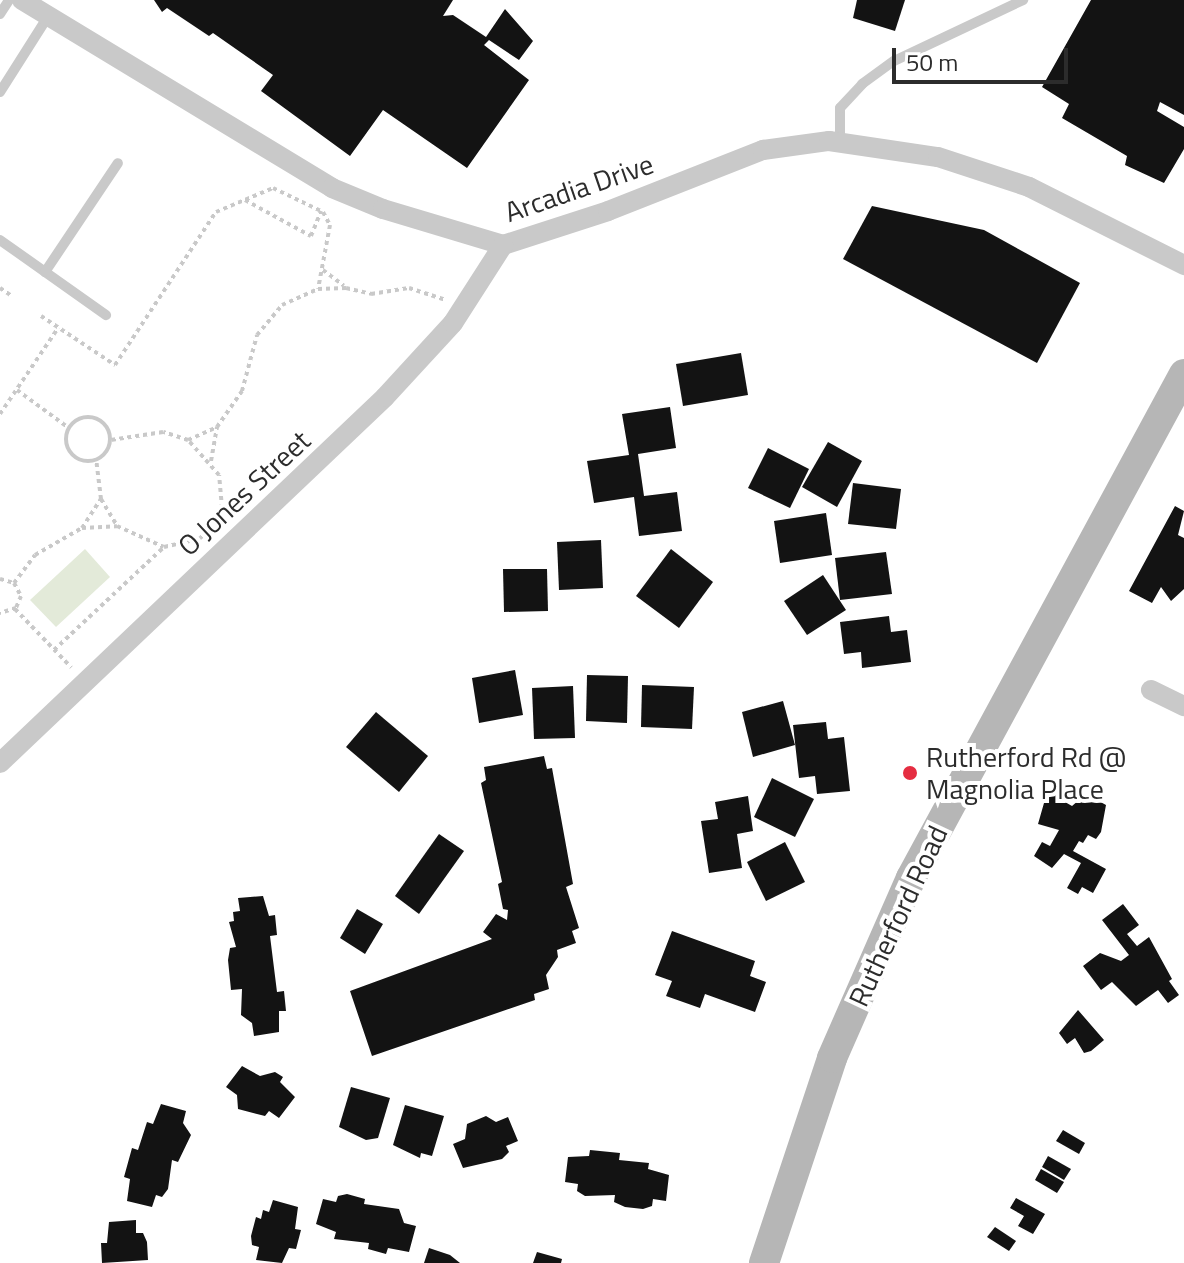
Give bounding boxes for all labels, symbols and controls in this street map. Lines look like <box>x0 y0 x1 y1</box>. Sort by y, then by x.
scale bar <box>896 32 1072 82</box>
text: 50 m <box>906 44 958 80</box>
street label: Arcadia Drive <box>500 147 658 229</box>
street label: O Jones Street <box>171 423 317 563</box>
place label: Rutherford Rd @ Magnolia Place <box>926 740 1126 806</box>
marker: Rutherford Rd @ Magnolia Place <box>901 764 919 782</box>
street label: Rutherford Road <box>841 820 955 1012</box>

